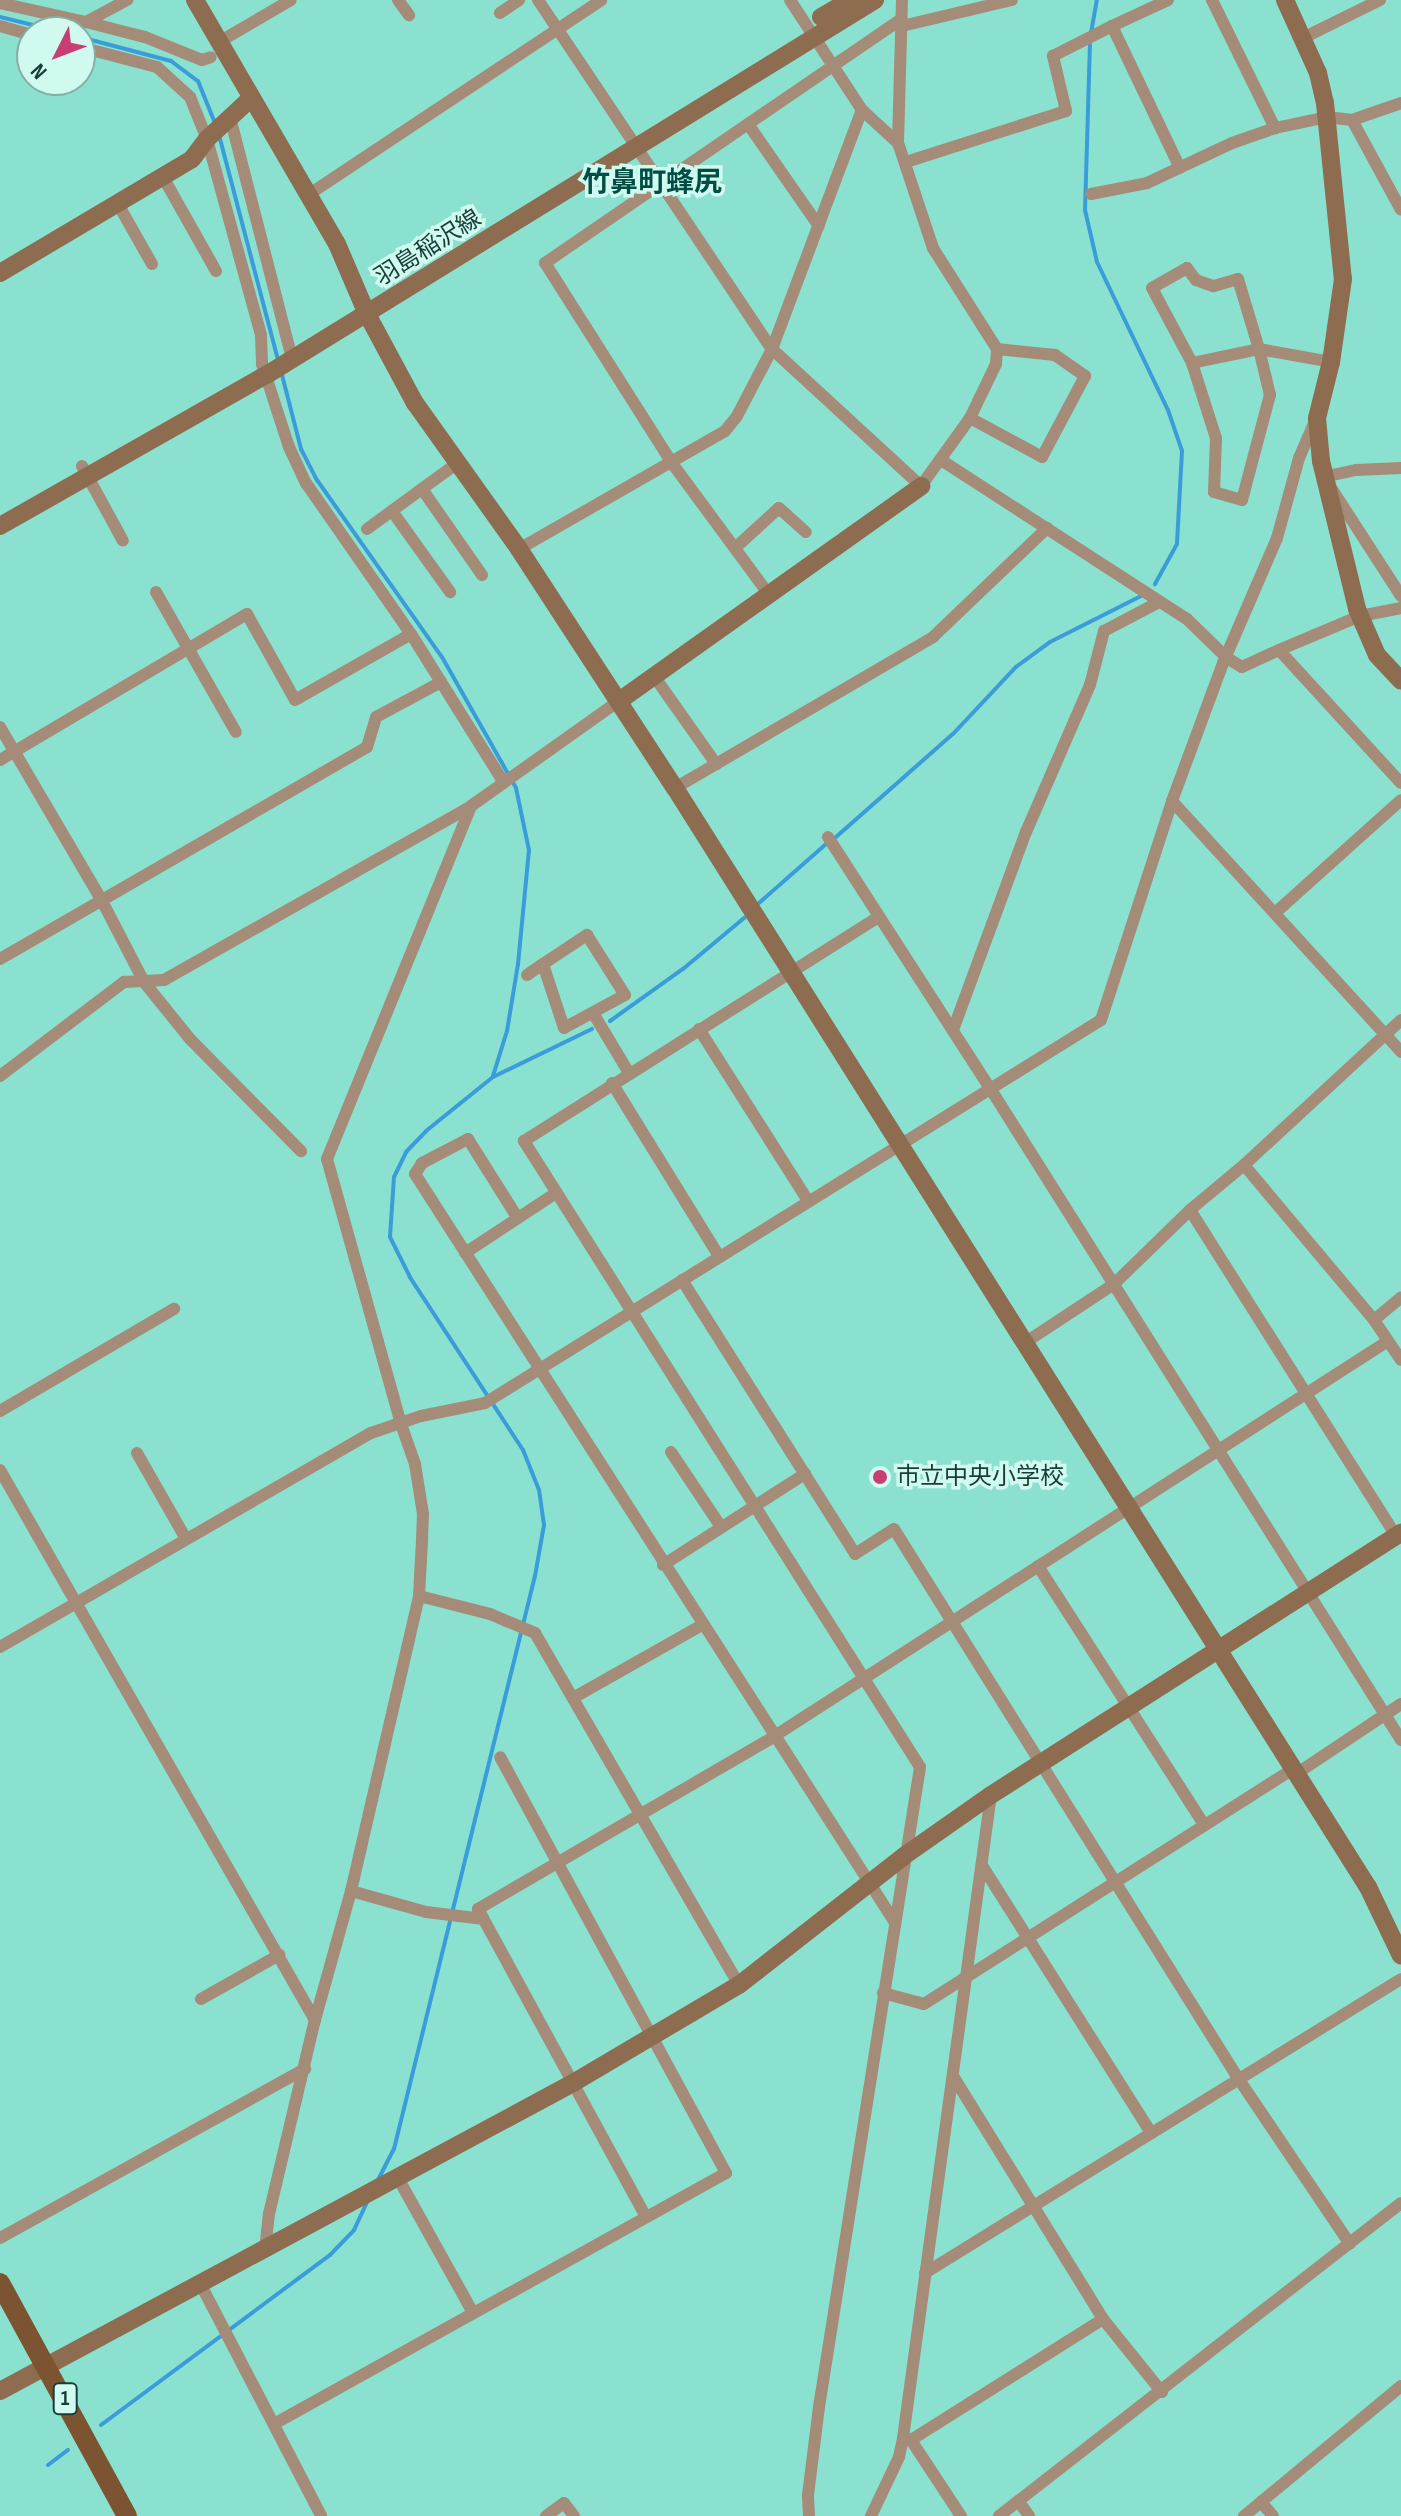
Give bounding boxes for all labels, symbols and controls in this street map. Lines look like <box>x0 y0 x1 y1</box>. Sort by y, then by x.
north arrow <box>16 16 96 96</box>
text: N <box>25 58 53 84</box>
district label: 竹鼻町蜂尻 <box>582 166 722 200</box>
street label: 羽島稲沢線 <box>369 204 487 292</box>
place label: 市立中央小学校 <box>896 1463 1064 1491</box>
marker: 市立中央小学校 <box>871 1468 889 1486</box>
road number: 1 <box>51 2381 79 2417</box>

